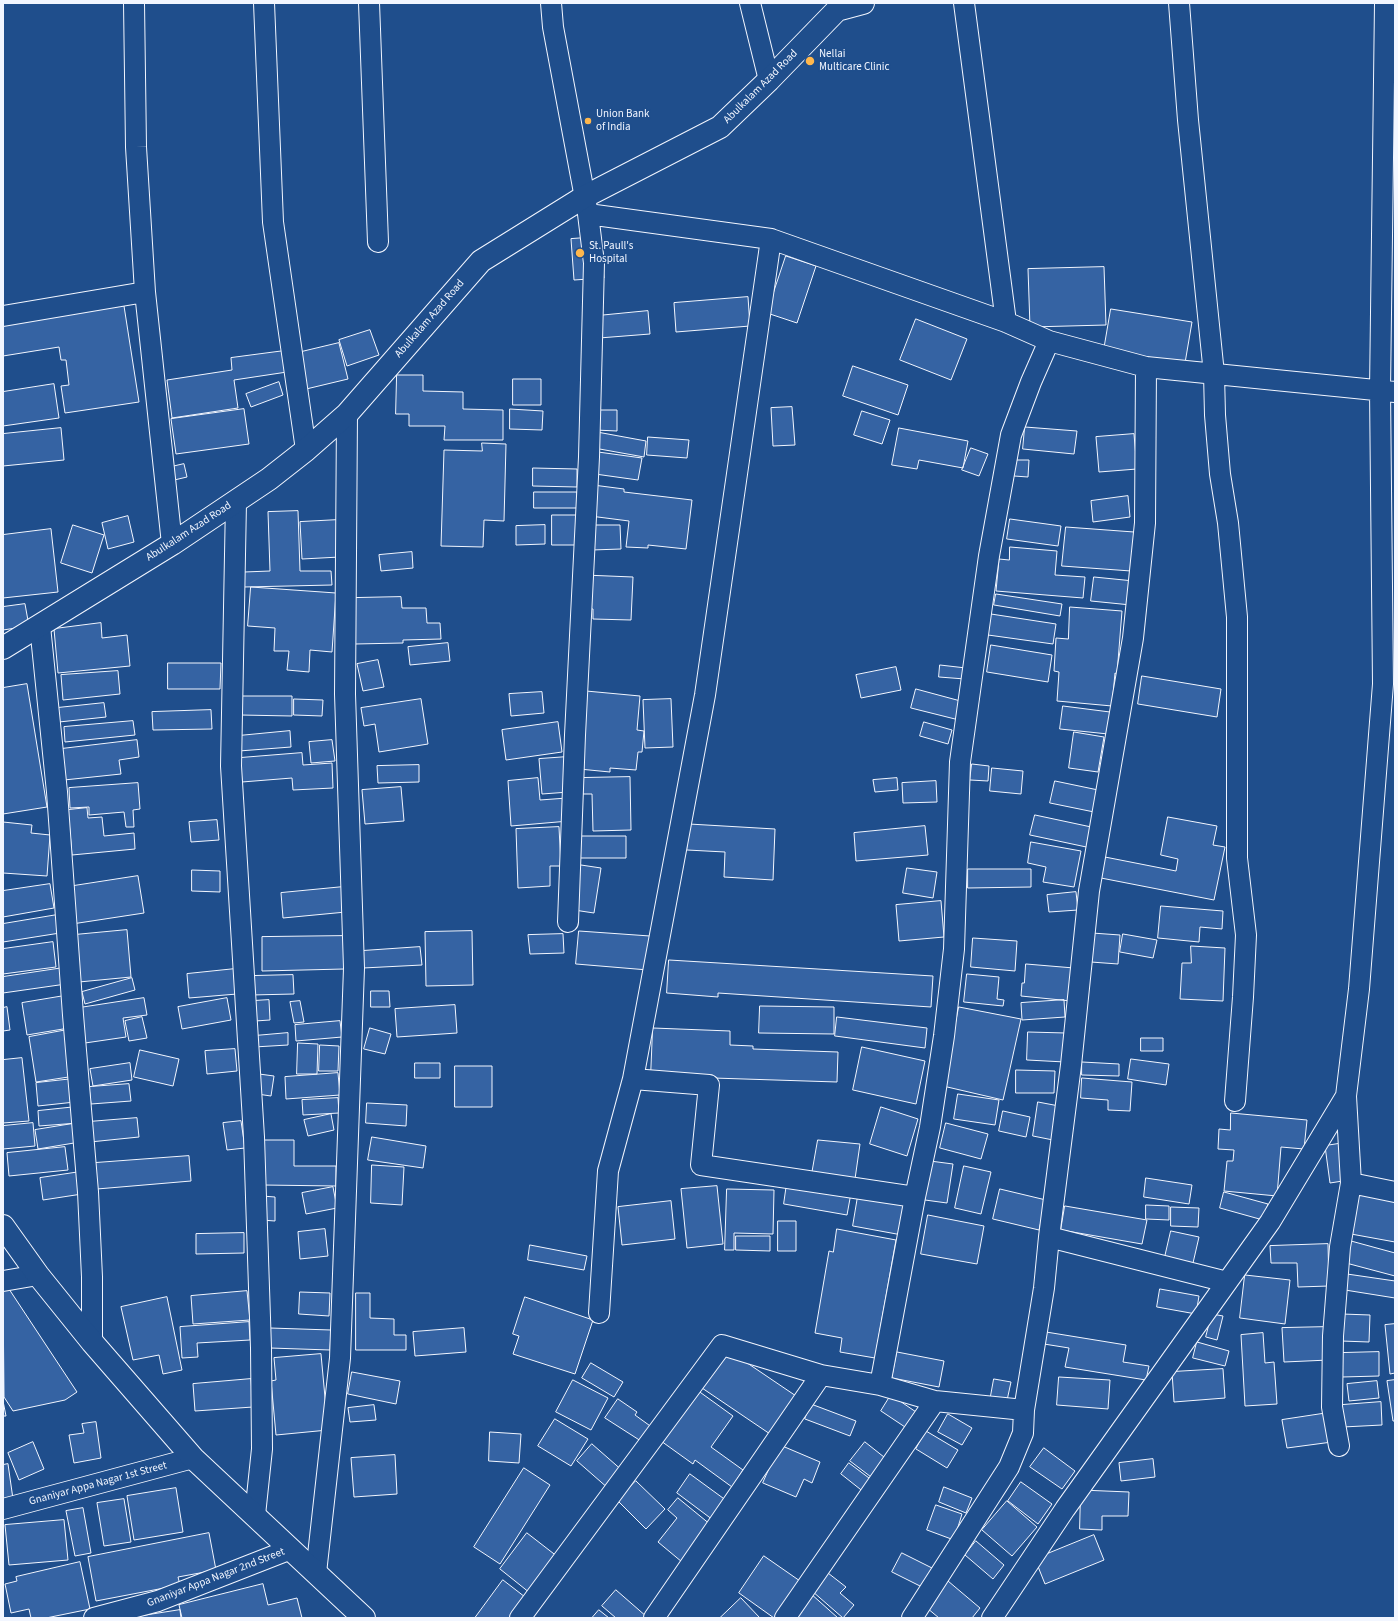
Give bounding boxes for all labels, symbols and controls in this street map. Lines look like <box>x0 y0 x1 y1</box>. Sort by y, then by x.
street label: Abulkalam Azad Road <box>721 47 801 127</box>
place label: Nellai Multicare Clinic <box>819 48 890 74</box>
marker: Nellai Multicare Clinic <box>804 55 816 67</box>
place label: Union Bank of India <box>596 108 649 134</box>
marker: Union Bank of India <box>583 116 593 126</box>
place label: St. Paull's Hospital <box>589 240 633 266</box>
marker: St. Paull's Hospital <box>574 247 586 259</box>
street label: Abulkalam Azad Road <box>392 277 468 361</box>
street label: Abulkalam Azad Road <box>144 499 234 565</box>
street label: Gnaniyar Appa Nagar 1st Street <box>28 1459 168 1509</box>
street label: Gnaniyar Appa Nagar 2nd Street <box>145 1546 287 1610</box>

